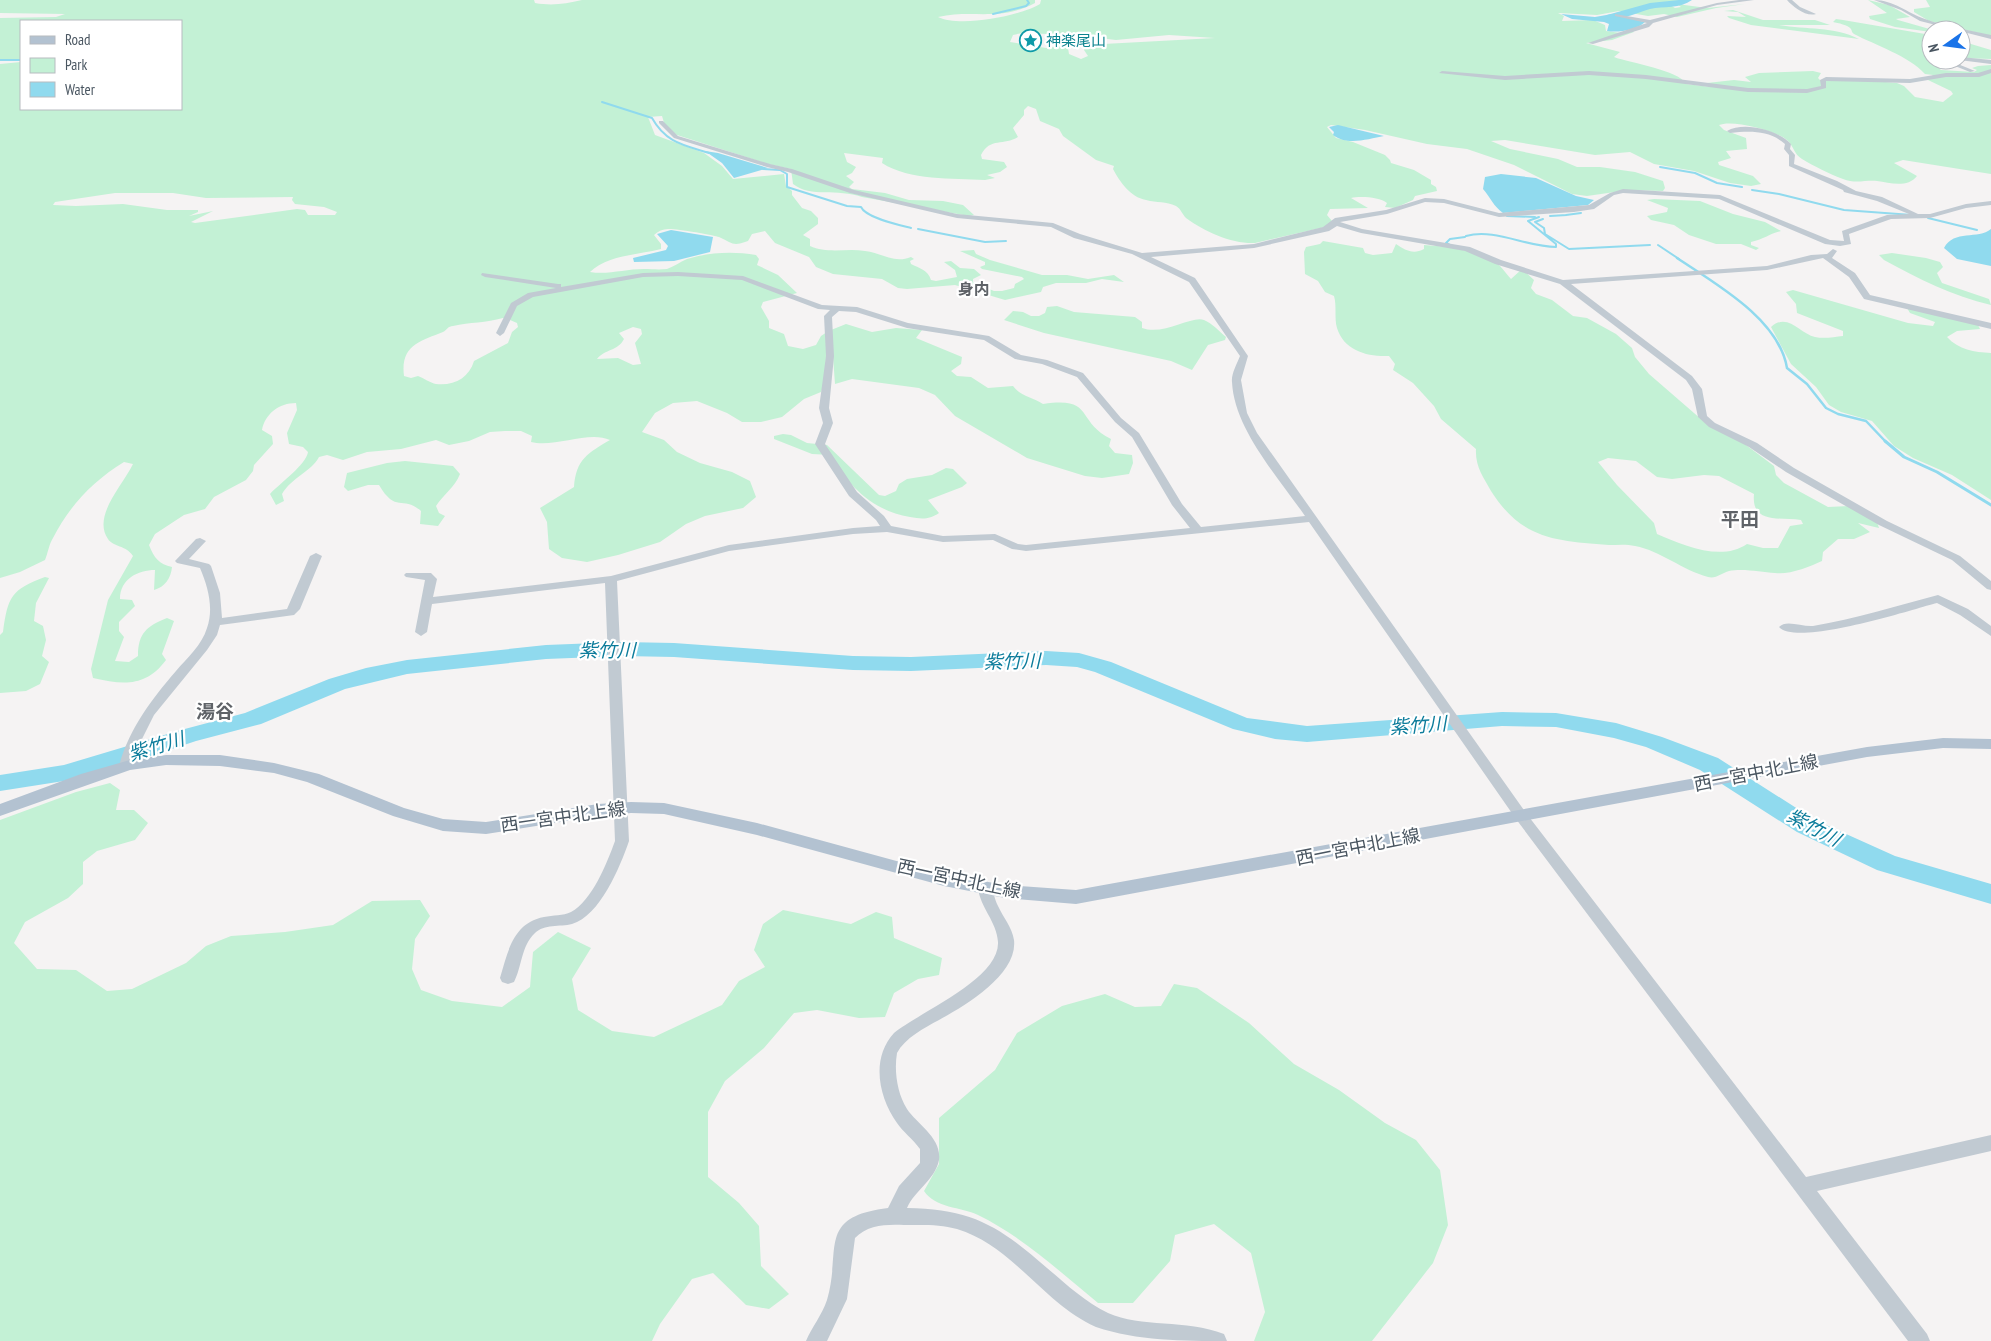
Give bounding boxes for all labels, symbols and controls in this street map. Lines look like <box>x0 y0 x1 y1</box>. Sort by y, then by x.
legend <box>20 20 182 110</box>
north arrow <box>1921 20 1971 70</box>
place icon: 神楽尾山 <box>1018 29 1042 53</box>
text: Road <box>65 30 91 49</box>
place label: 神楽尾山 <box>1046 31 1106 50</box>
text: N <box>1924 42 1943 54</box>
text: Park <box>65 55 87 74</box>
text: Water <box>65 80 96 99</box>
district label: 身内 <box>958 279 990 299</box>
district label: 平田 <box>1721 507 1759 531</box>
water label: 紫竹川 <box>578 638 637 662</box>
water label: 紫竹川 <box>983 648 1043 673</box>
district label: 湯谷 <box>196 699 234 723</box>
water label: 紫竹川 <box>1389 711 1449 739</box>
water label: 紫竹川 <box>125 726 189 766</box>
street label: 西一宮中北上線 <box>1692 749 1820 796</box>
street label: 西一宮中北上線 <box>499 796 627 837</box>
water label: 紫竹川 <box>1783 803 1847 852</box>
street label: 西一宮中北上線 <box>1294 823 1422 870</box>
street label: 西一宮中北上線 <box>895 854 1023 903</box>

